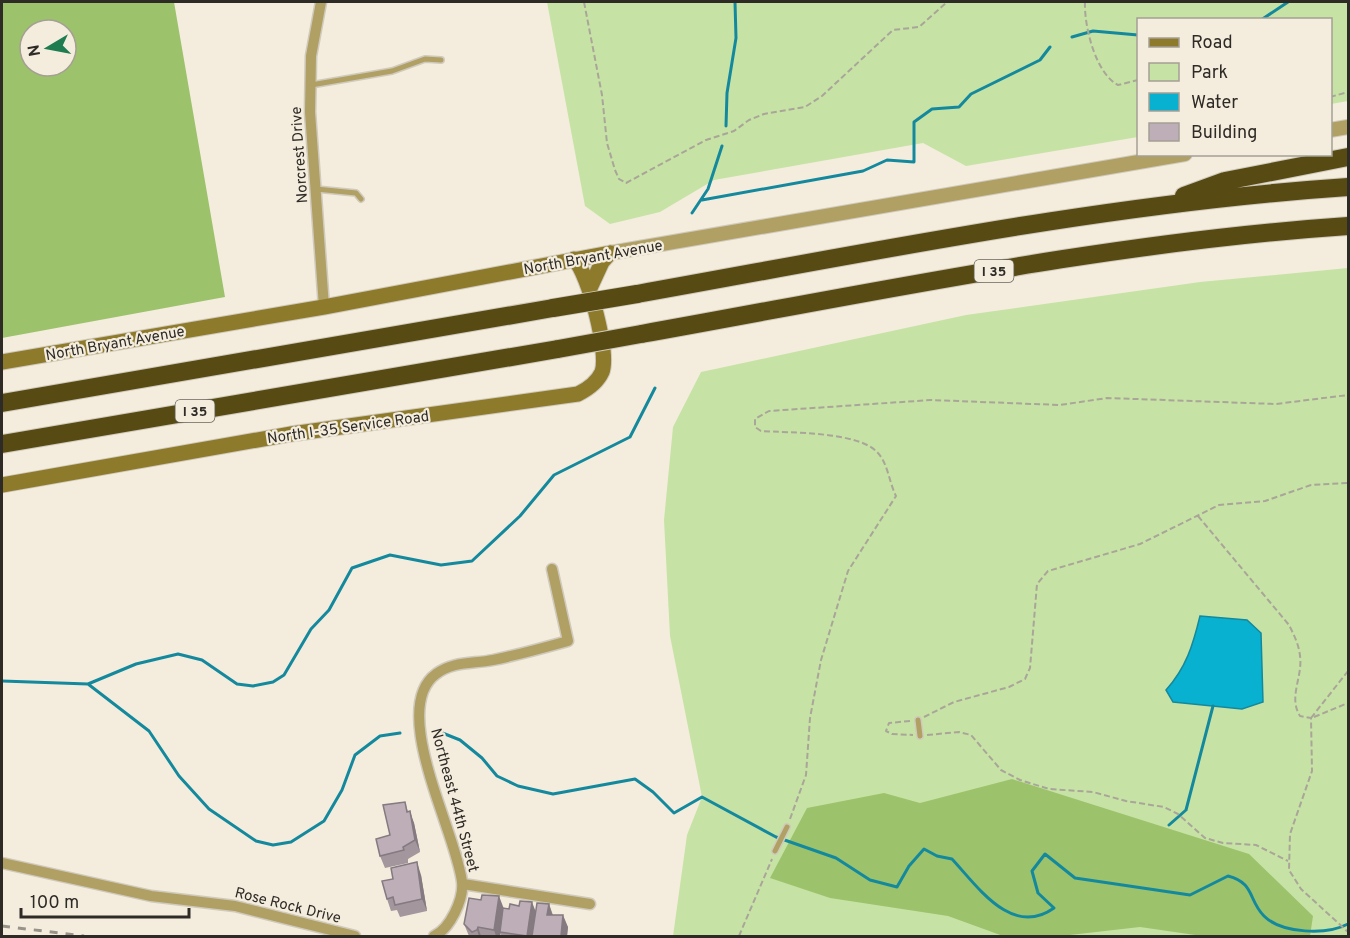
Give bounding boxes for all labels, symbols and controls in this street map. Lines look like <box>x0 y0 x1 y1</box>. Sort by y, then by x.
north arrow <box>18 18 78 78</box>
legend <box>1137 18 1332 156</box>
text: Road <box>1191 32 1233 55</box>
text: N <box>24 43 46 58</box>
text: Park <box>1191 62 1228 85</box>
text: Water <box>1191 92 1238 115</box>
street label: Norcrest Drive <box>288 106 313 204</box>
text: Building <box>1191 122 1257 145</box>
street label: North Bryant Avenue <box>522 237 664 280</box>
road number: I 35 <box>974 260 1014 282</box>
street label: North Bryant Avenue <box>44 323 186 366</box>
road number: I 35 <box>176 400 214 422</box>
street label: North I-35 Service Road <box>266 408 430 449</box>
street label: Northeast 44th Street <box>425 726 482 874</box>
scale bar <box>21 881 189 919</box>
street label: Rose Rock Drive <box>232 884 343 929</box>
text: 100 m <box>30 892 79 915</box>

